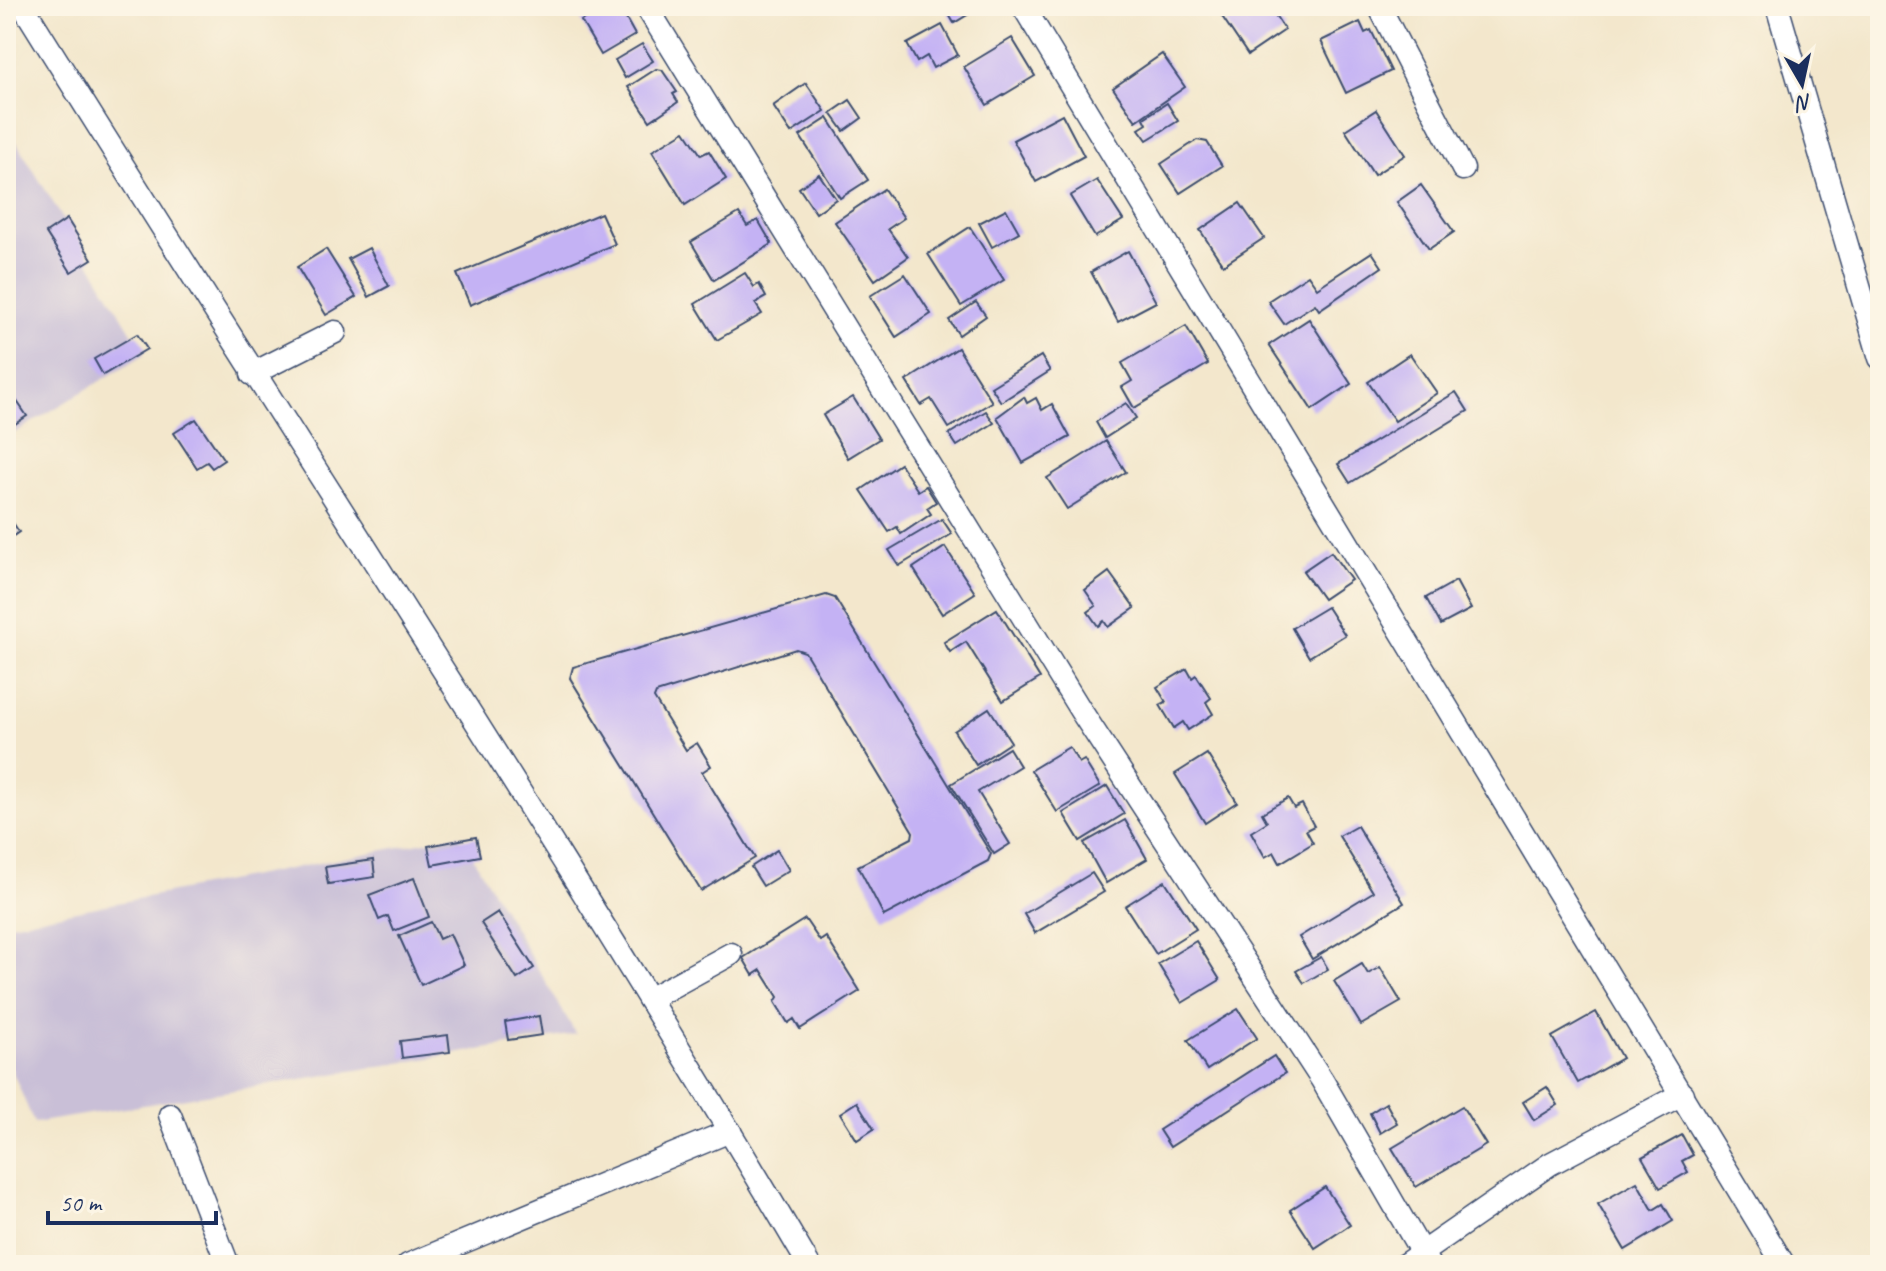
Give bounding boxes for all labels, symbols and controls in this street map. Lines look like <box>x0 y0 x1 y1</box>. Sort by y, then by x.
north arrow <box>1762 44 1842 124</box>
text: N <box>1793 88 1814 118</box>
scale bar <box>48 1175 216 1225</box>
text: 50 m <box>60 1188 103 1218</box>

